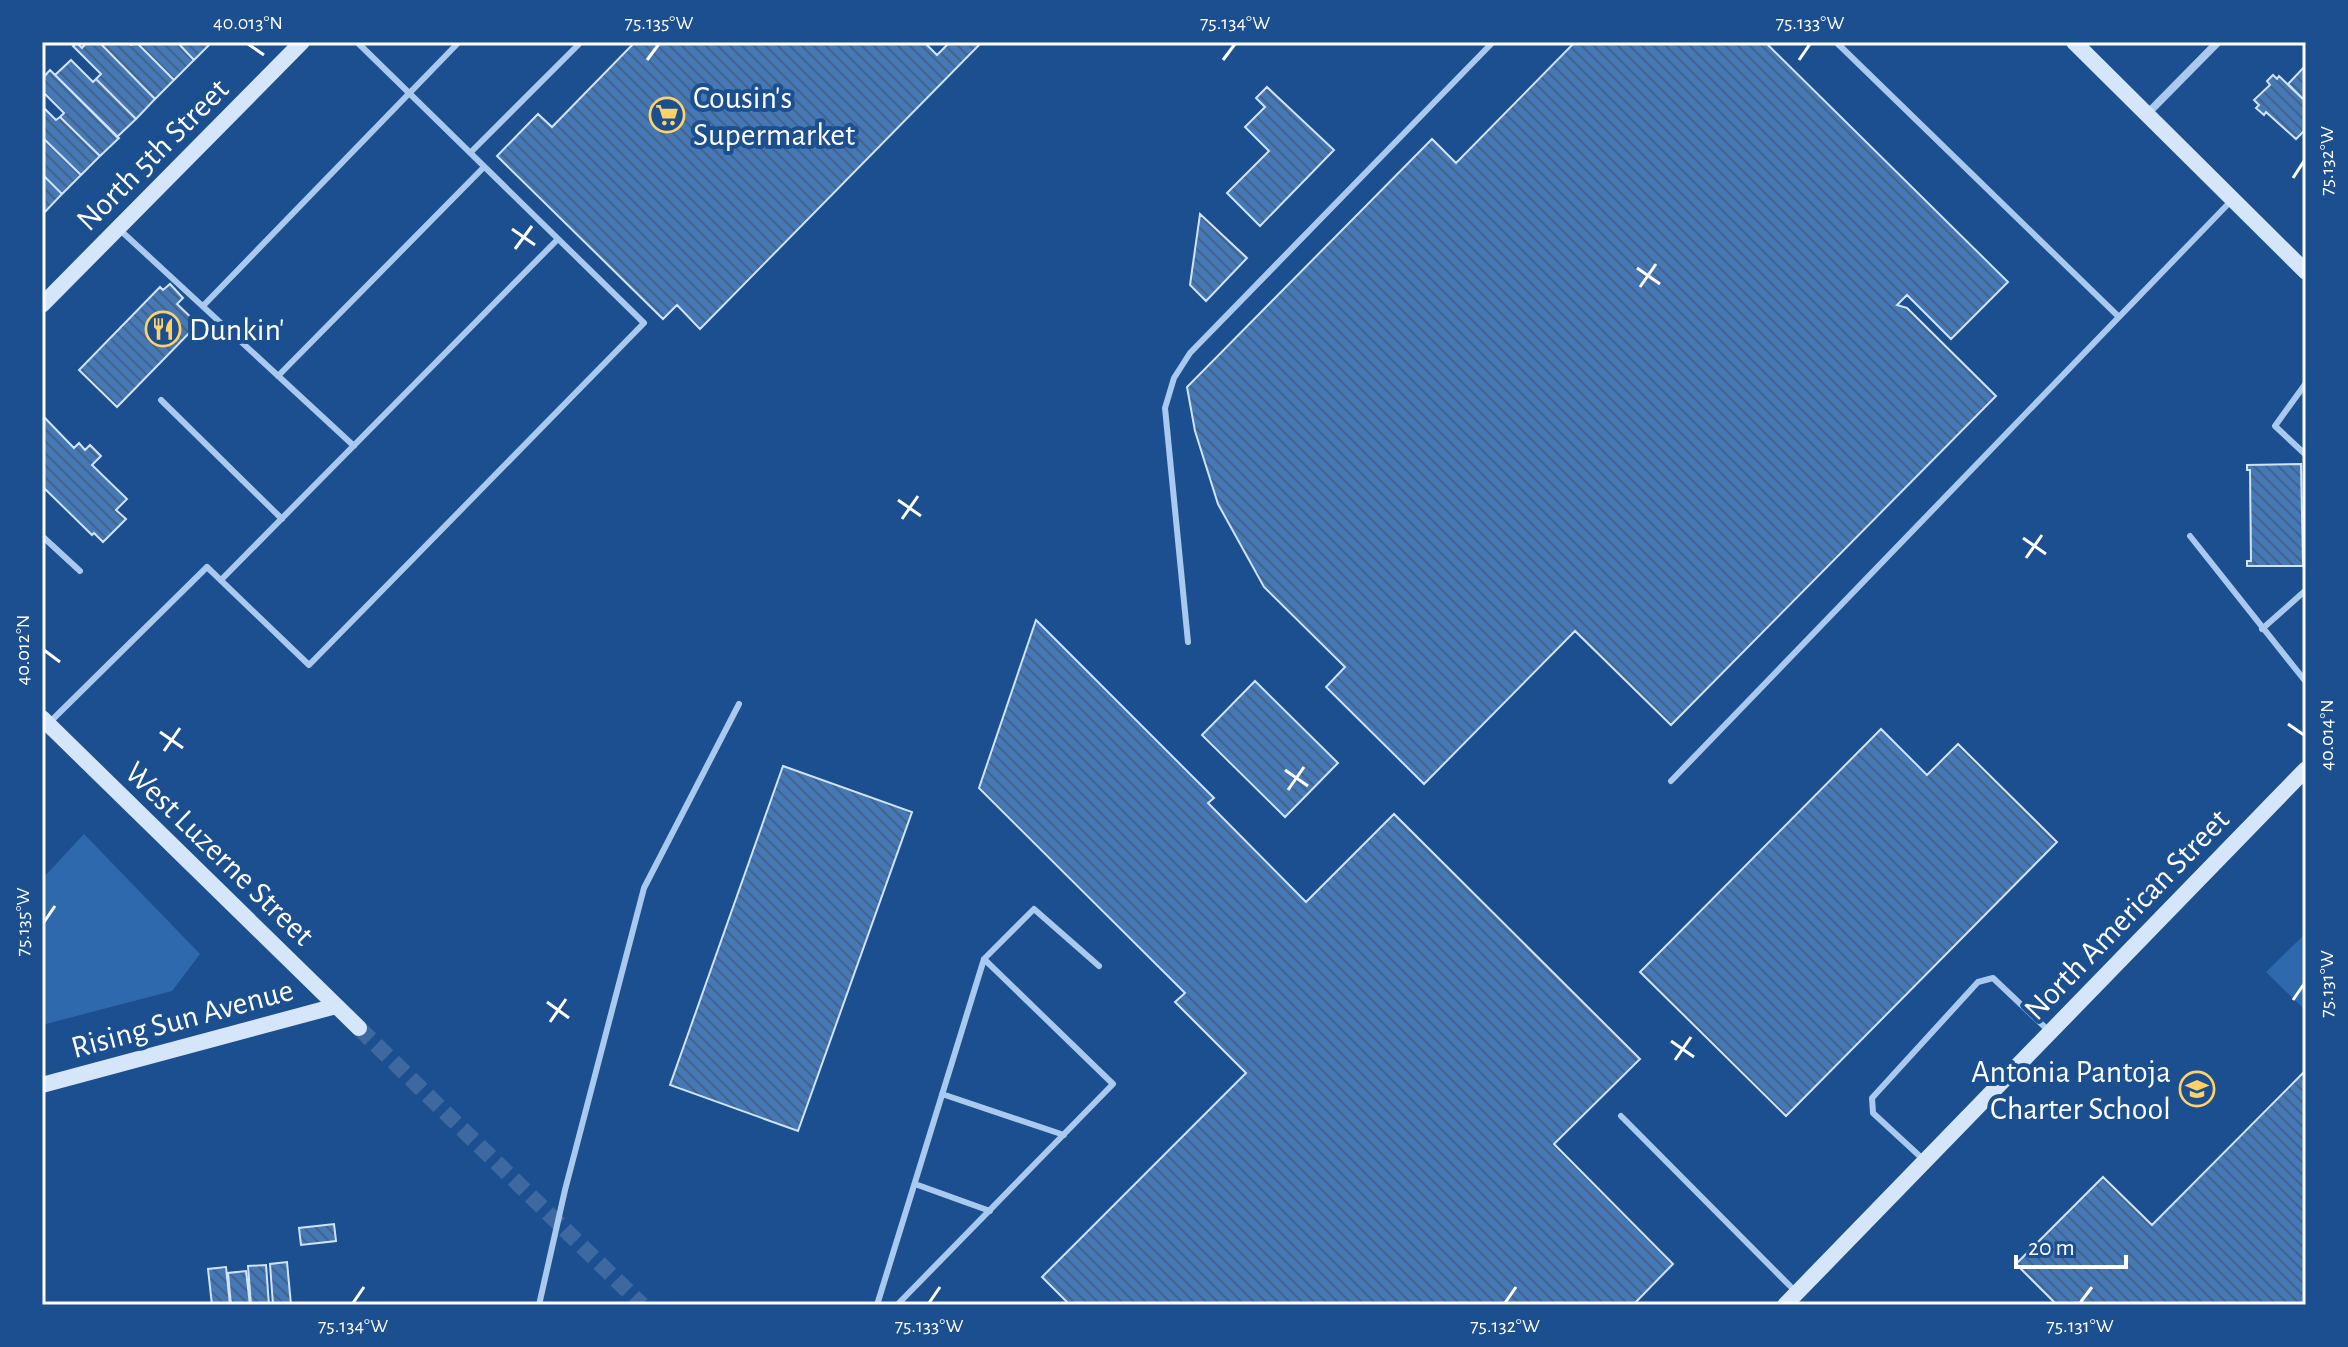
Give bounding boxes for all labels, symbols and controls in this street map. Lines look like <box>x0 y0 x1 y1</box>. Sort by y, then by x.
text: 40.013°N <box>213 13 283 33</box>
text: 75.135°W <box>625 13 694 33</box>
text: 75.134°W <box>1200 13 1270 33</box>
text: 75.133°W <box>1776 13 1844 33</box>
street label: North 5th Street <box>71 73 235 237</box>
place label: Cousin's Supermarket <box>693 82 855 151</box>
supermarket icon: Cousin's Supermarket <box>648 96 686 134</box>
text: 75.132°W <box>2317 126 2337 196</box>
restaurant icon: Dunkin' <box>144 310 182 348</box>
place label: Dunkin' <box>189 314 284 346</box>
text: 40.012°N <box>13 615 33 685</box>
text: 40.014°N <box>2317 699 2337 771</box>
street label: West Luzerne Street <box>119 756 320 952</box>
street label: North American Street <box>2018 803 2235 1026</box>
text: 75.135°W <box>13 887 33 956</box>
text: 75.131°W <box>2317 950 2337 1018</box>
street label: Rising Sun Avenue <box>68 974 297 1064</box>
place label: Antonia Pantoja Charter School <box>1971 1056 2171 1125</box>
school or university icon: Antonia Pantoja Charter School <box>2178 1070 2216 1108</box>
scale bar <box>2016 1219 2126 1269</box>
text: 20 m <box>2028 1236 2075 1260</box>
text: 75.134°W <box>318 1316 388 1336</box>
text: 75.133°W <box>895 1316 963 1336</box>
text: 75.132°W <box>1470 1316 1540 1336</box>
text: 75.131°W <box>2046 1316 2114 1336</box>

